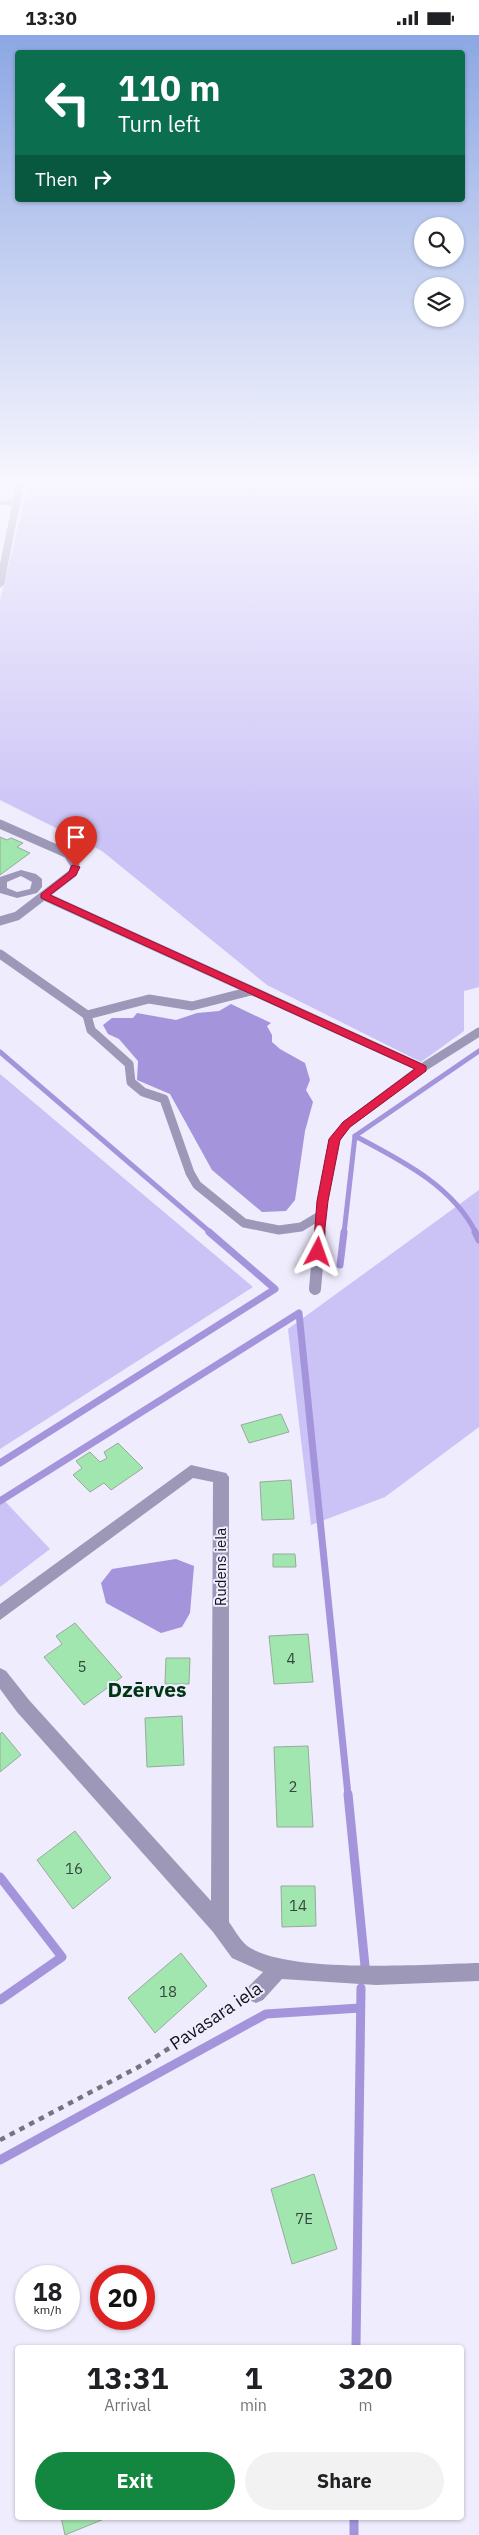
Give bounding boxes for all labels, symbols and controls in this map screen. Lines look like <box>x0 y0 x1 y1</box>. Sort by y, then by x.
text: 13:30 <box>25 6 77 30</box>
text: 110 m <box>118 65 221 111</box>
icon: left <box>35 70 100 135</box>
text: Turn left <box>118 109 201 138</box>
icon: right <box>88 165 116 193</box>
text: Then <box>35 167 78 191</box>
map controls <box>414 217 464 327</box>
button: search <box>414 217 464 267</box>
button: layers <box>414 277 464 327</box>
pin <box>55 816 97 867</box>
icon: arrive <box>62 823 90 851</box>
position arrow <box>291 1225 343 1277</box>
street label: Rudens iela <box>211 1528 230 1606</box>
house number: 4 <box>286 1649 296 1668</box>
house number: 5 <box>77 1657 87 1676</box>
district label: Dzērves <box>107 1675 187 1703</box>
house number: 2 <box>288 1777 298 1796</box>
house number: 16 <box>65 1859 83 1878</box>
house number: 14 <box>289 1896 307 1915</box>
street label: Pavasara iela <box>165 1976 266 2055</box>
house number: 18 <box>159 1982 177 2001</box>
house number: 7E <box>295 2209 313 2228</box>
speed limit sign: 20 <box>90 2265 155 2330</box>
text: 18 <box>32 2275 63 2308</box>
text: km/h <box>33 2302 62 2317</box>
text: 13:31 <box>87 2358 168 2397</box>
text: 1 <box>244 2358 262 2397</box>
text: 320 <box>338 2358 392 2397</box>
text: Arrival <box>104 2395 151 2415</box>
text: min <box>240 2395 267 2415</box>
text: m <box>358 2395 372 2415</box>
button: Exit <box>35 2452 235 2510</box>
button: Share <box>245 2452 444 2510</box>

